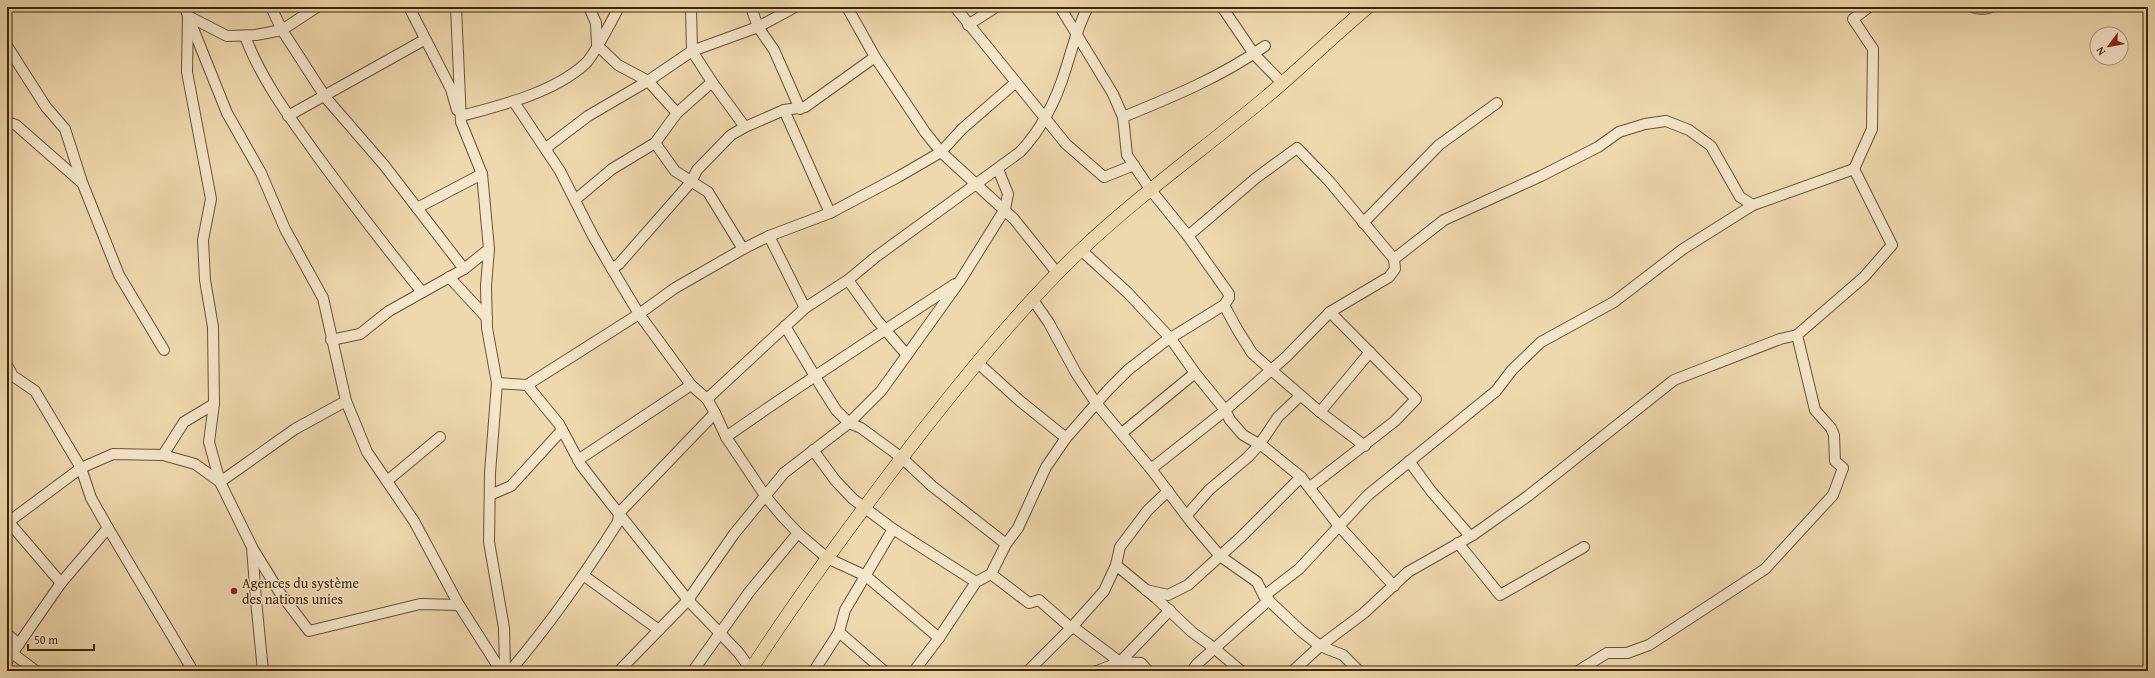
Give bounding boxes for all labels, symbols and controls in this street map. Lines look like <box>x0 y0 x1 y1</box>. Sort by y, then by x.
north arrow <box>2089 26 2129 66</box>
text: N <box>2091 43 2109 59</box>
place label: Agences du système des nations unies <box>242 573 359 609</box>
marker: Agences du système des nations unies <box>229 586 239 596</box>
scale bar <box>28 626 94 652</box>
text: 50 m <box>34 631 58 648</box>

